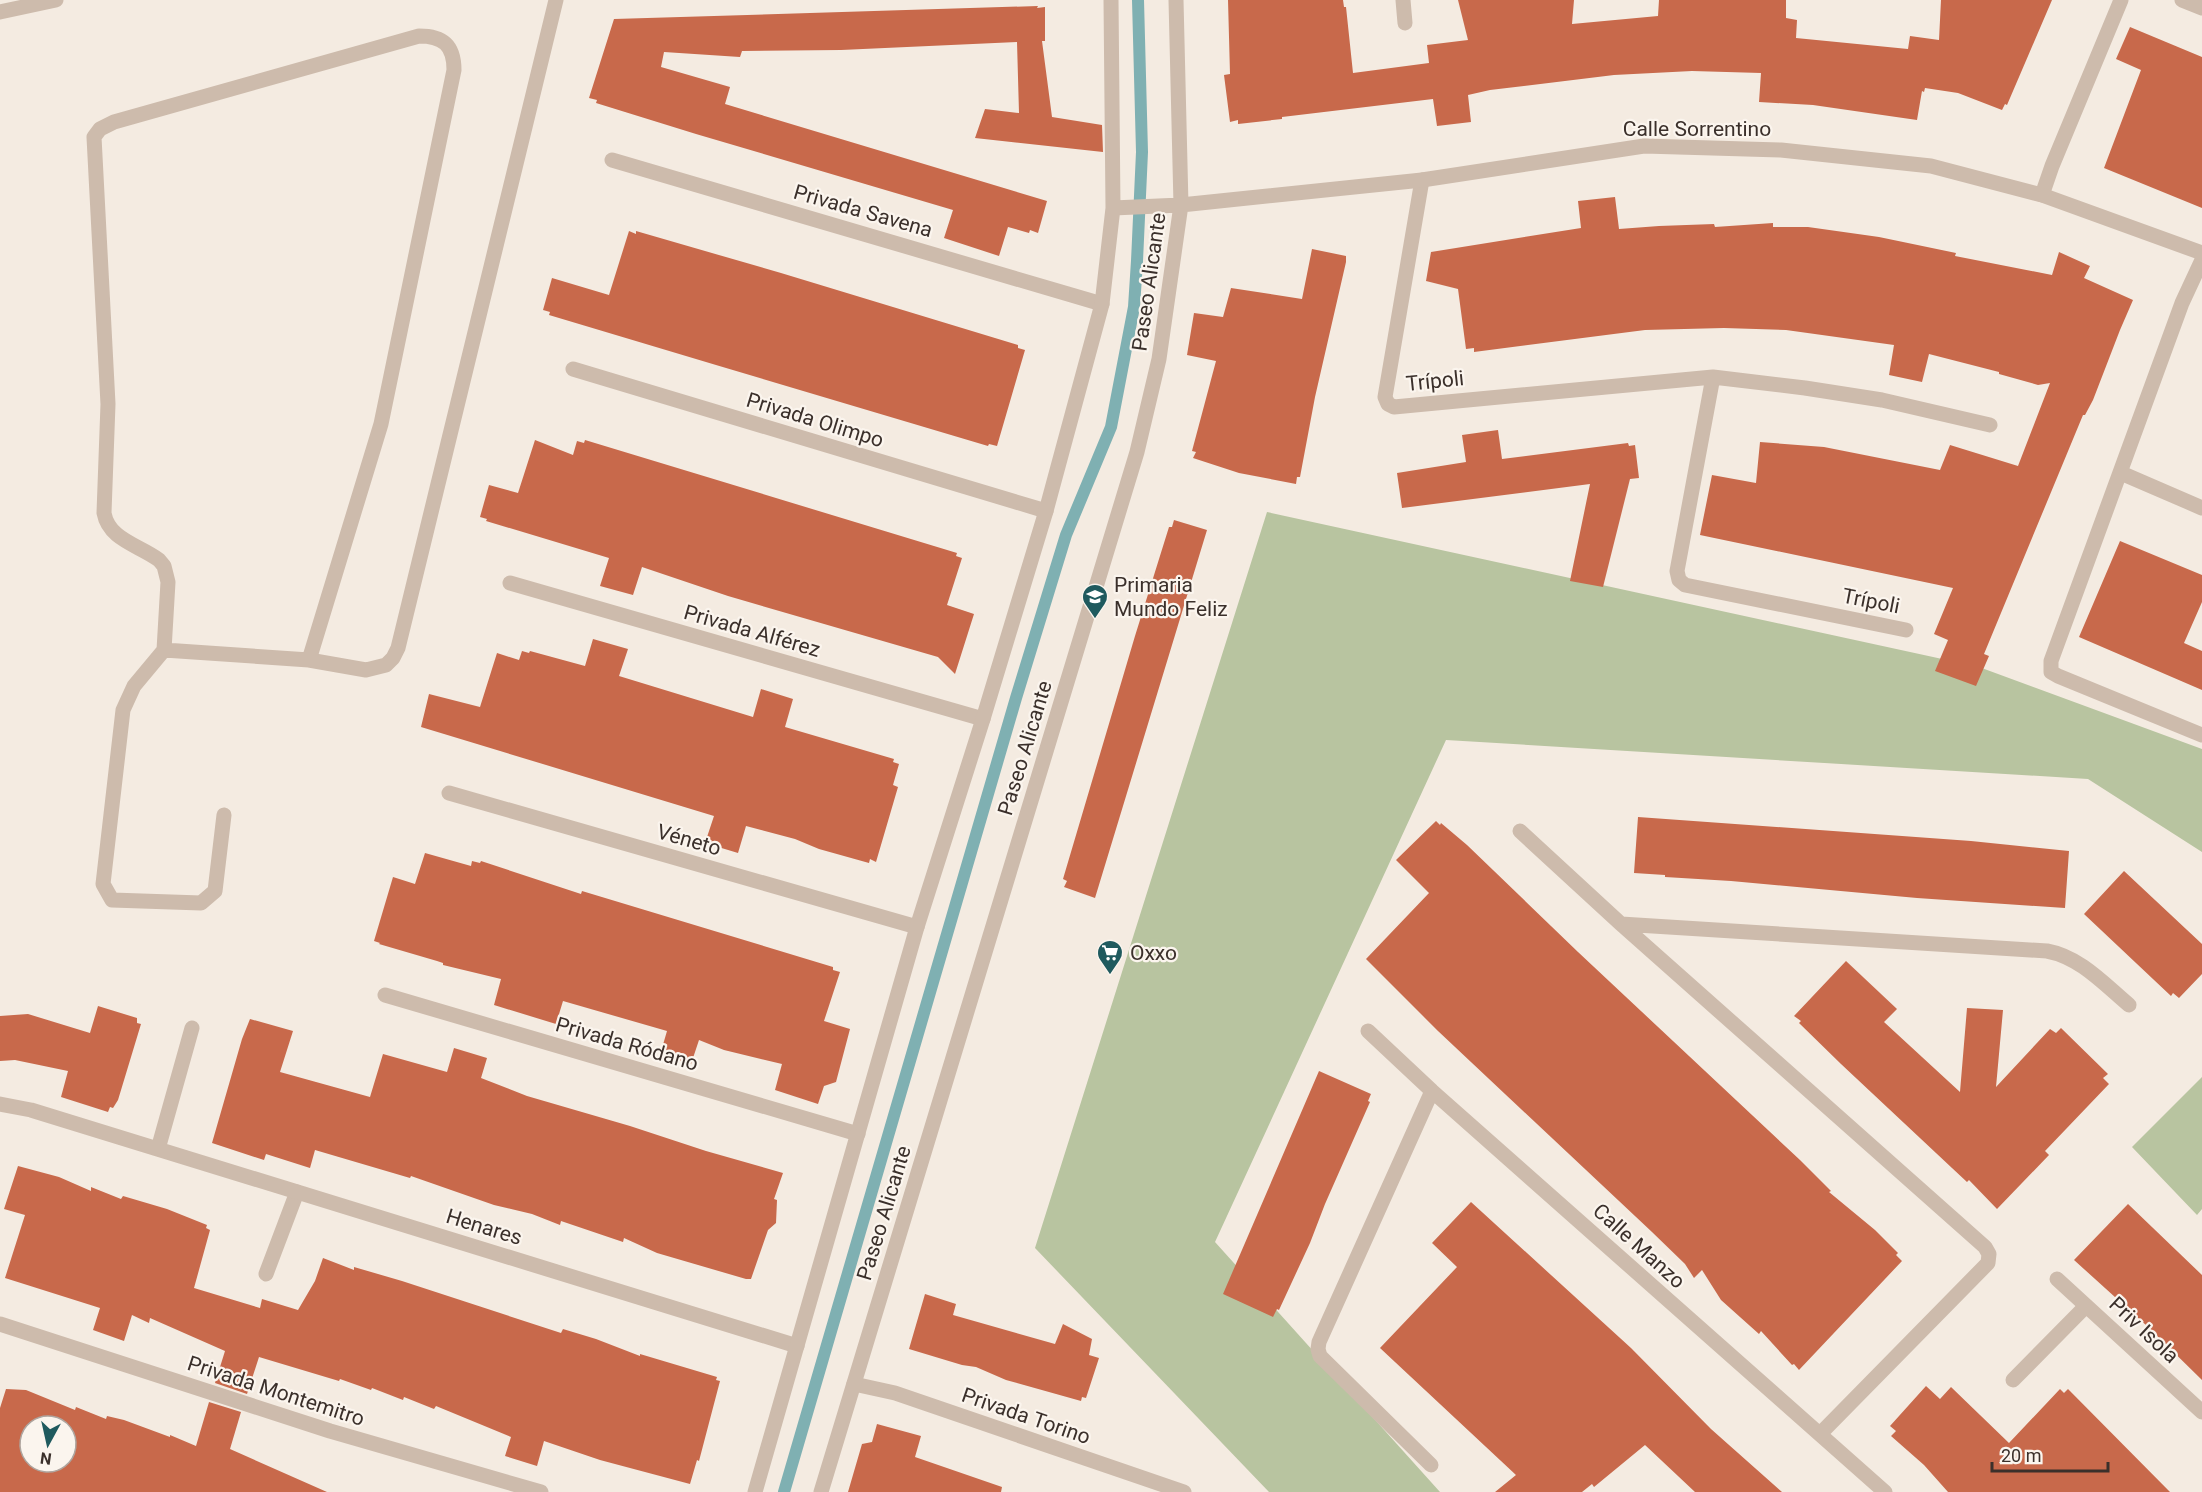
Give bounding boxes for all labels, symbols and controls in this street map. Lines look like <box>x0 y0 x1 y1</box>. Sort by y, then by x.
street label: Calle Sorrentino <box>1623 117 1771 141</box>
street label: Privada Savena <box>791 180 935 242</box>
street label: Paseo Alicante <box>1127 211 1171 353</box>
street label: Trípoli <box>1405 366 1465 396</box>
street label: Privada Olimpo <box>743 388 887 452</box>
place label: Primaria Mundo Feliz <box>1114 573 1228 621</box>
school or university icon: Primaria Mundo Feliz <box>1080 582 1110 620</box>
street label: Trípoli <box>1840 584 1902 618</box>
street label: Privada Alférez <box>681 600 823 662</box>
street label: Paseo Alicante <box>993 678 1057 818</box>
street label: Véneto <box>654 819 724 861</box>
supermarket icon: Oxxo <box>1095 938 1125 976</box>
place label: Oxxo <box>1130 941 1177 965</box>
street label: Privada Ródano <box>553 1012 701 1076</box>
street label: Paseo Alicante <box>852 1143 916 1283</box>
street label: Calle Manzo <box>1588 1199 1690 1293</box>
street label: Henares <box>443 1204 525 1250</box>
street label: Priv Isola <box>2104 1292 2184 1368</box>
street label: Privada Montemitro <box>185 1351 367 1431</box>
street label: Privada Torino <box>959 1383 1093 1449</box>
north arrow <box>18 1414 78 1474</box>
scale bar <box>1992 1435 2108 1473</box>
text: 20 m <box>2001 1445 2041 1466</box>
text: N <box>39 1448 53 1469</box>

